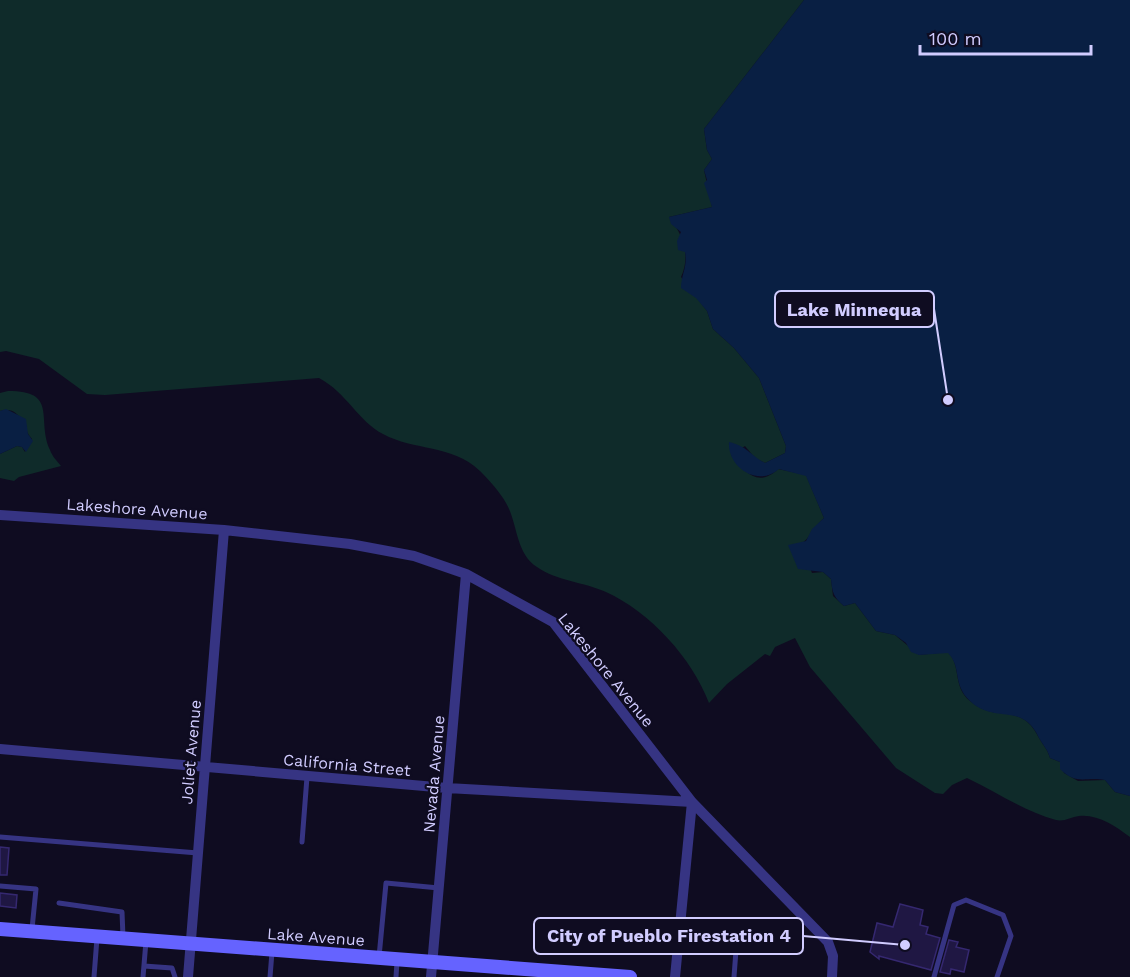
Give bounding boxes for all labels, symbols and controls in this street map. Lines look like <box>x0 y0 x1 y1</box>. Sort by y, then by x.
scale bar <box>920 18 1091 56</box>
text: 100 m <box>929 28 982 49</box>
callout: Lake Minnequa <box>775 291 934 327</box>
text: Lake Minnequa <box>787 299 922 320</box>
street label: Lakeshore Avenue <box>66 495 208 523</box>
street label: Lakeshore Avenue <box>554 609 658 731</box>
street label: Joliet Avenue <box>177 699 205 805</box>
street label: Nevada Avenue <box>419 714 449 834</box>
street label: California Street <box>282 750 412 780</box>
callout: City of Pueblo Firestation 4 <box>534 918 803 954</box>
street label: Lake Avenue <box>266 924 366 950</box>
text: City of Pueblo Firestation 4 <box>547 925 791 946</box>

